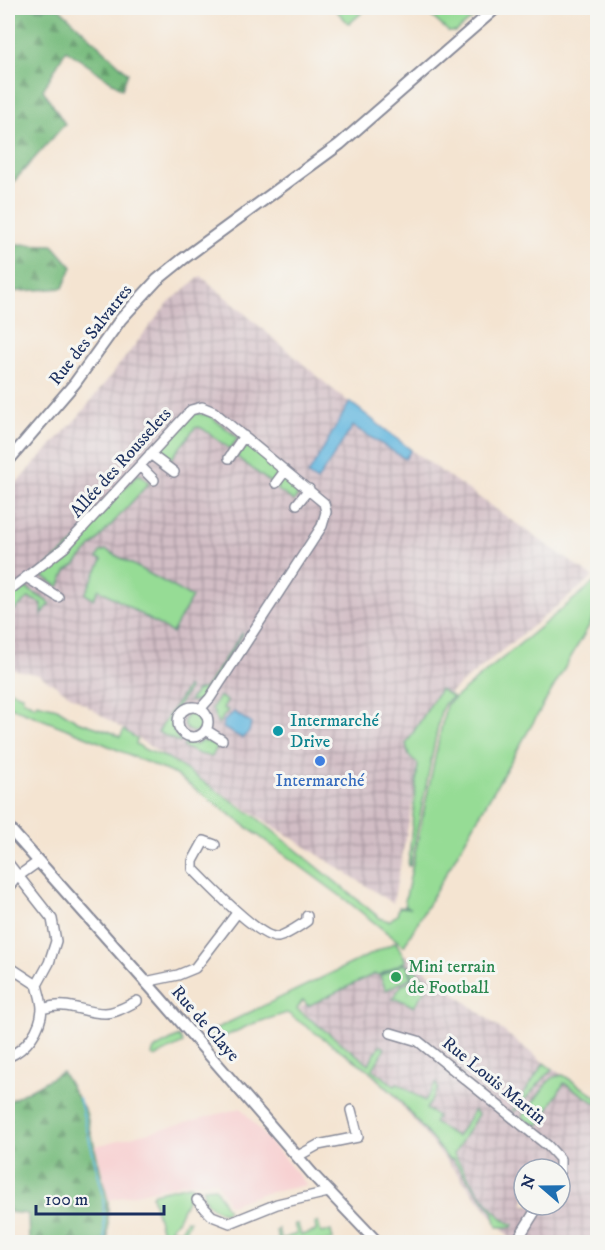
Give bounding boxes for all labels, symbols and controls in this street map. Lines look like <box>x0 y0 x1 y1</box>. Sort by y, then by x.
street label: Rue des Salvatres <box>45 280 137 390</box>
street label: Allée des Rousselets <box>66 403 176 523</box>
place label: Intermarché Drive <box>290 710 380 753</box>
marker: Intermarché Drive <box>271 724 285 738</box>
marker: Intermarché <box>313 754 327 768</box>
place label: Intermarché <box>275 770 365 792</box>
place label: Mini terrain de Football <box>408 956 496 999</box>
marker: Mini terrain de Football <box>389 970 403 984</box>
street label: Rue de Claye <box>166 982 244 1066</box>
street label: Rue Louis Martin <box>438 1032 551 1130</box>
north arrow <box>512 1157 572 1217</box>
text: N <box>517 1173 540 1192</box>
scale bar <box>36 1178 164 1216</box>
text: 100 m <box>45 1189 88 1211</box>

